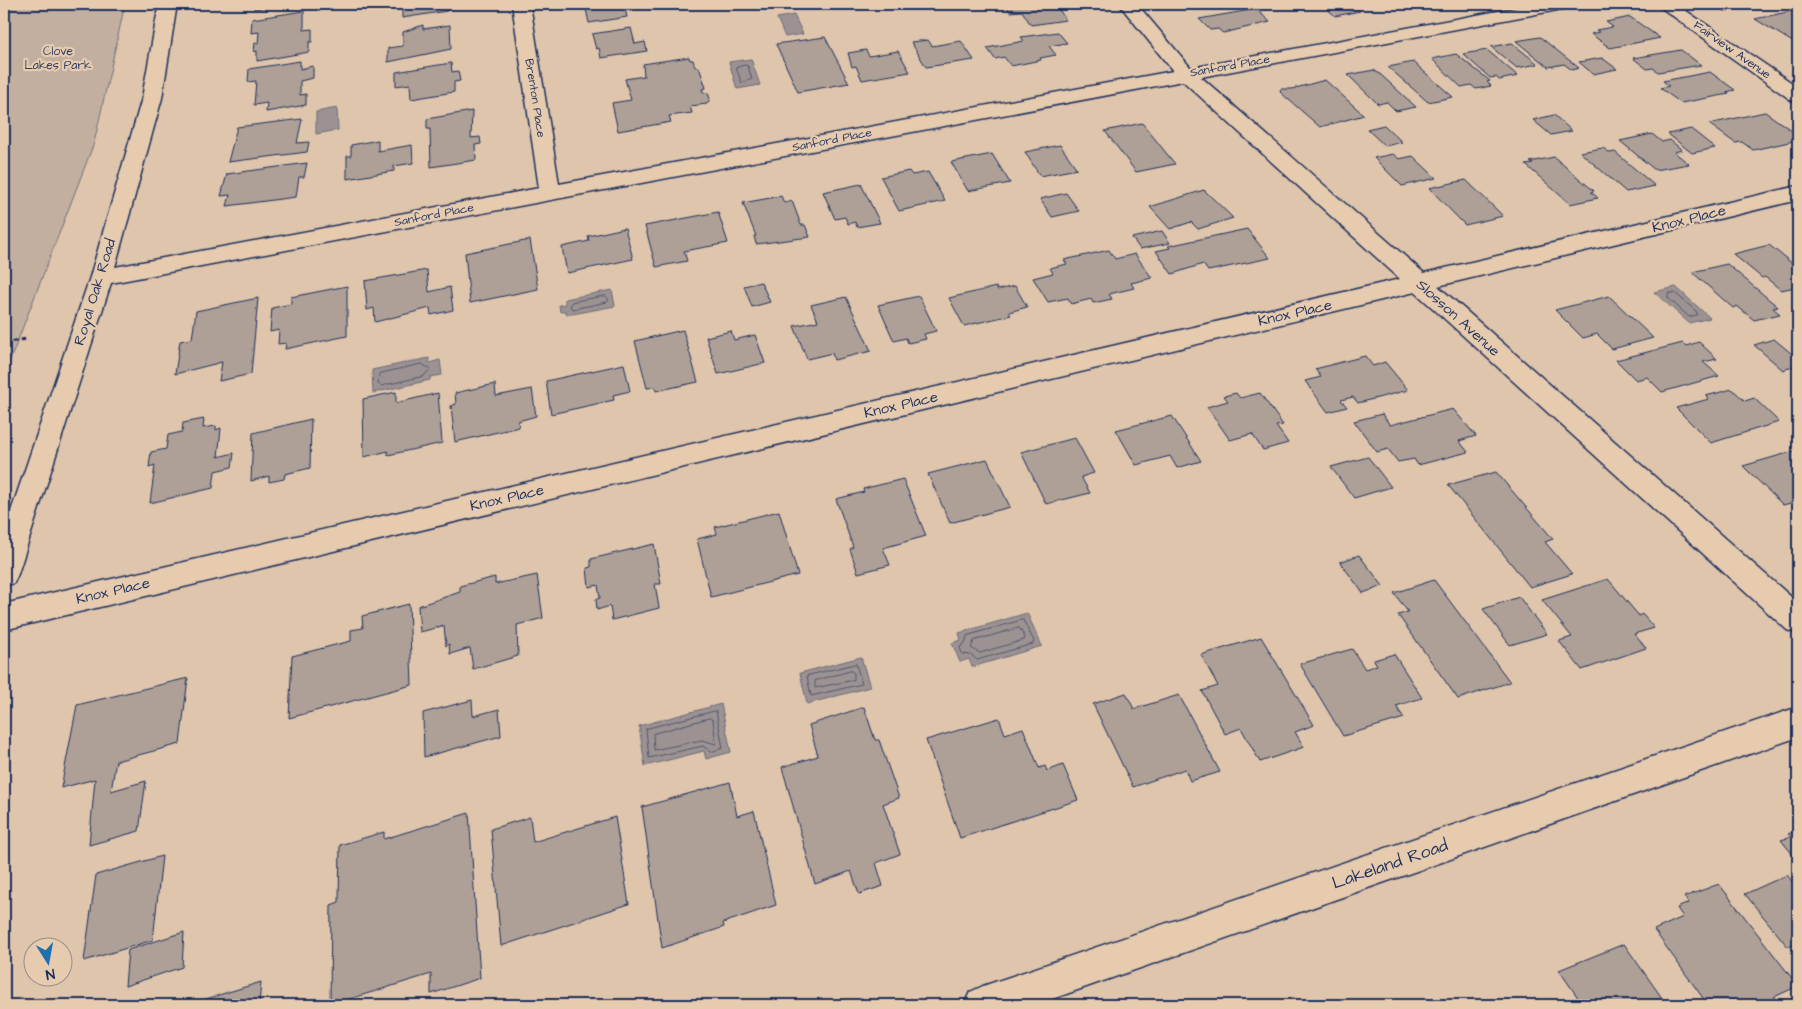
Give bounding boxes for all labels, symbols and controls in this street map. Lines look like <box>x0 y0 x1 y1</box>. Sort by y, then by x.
street label: Fairview Avenue <box>1690 17 1775 83</box>
park label: Clove Lakes Park <box>25 43 92 74</box>
street label: Sanford Place <box>1189 51 1272 81</box>
street label: Brenton Place <box>520 57 550 139</box>
street label: Sanford Place <box>791 124 874 156</box>
street label: Sanford Place <box>393 199 476 231</box>
street label: Knox Place <box>1650 200 1728 238</box>
street label: Royal Oak Road <box>69 236 122 348</box>
street label: Slosson Avenue <box>1412 275 1504 361</box>
street label: Knox Place <box>1256 294 1334 332</box>
street label: Knox Place <box>862 386 940 424</box>
street label: Knox Place <box>468 479 546 517</box>
street label: Knox Place <box>74 572 152 610</box>
street label: Lakeland Road <box>1329 832 1451 896</box>
north arrow <box>22 936 72 986</box>
text: N <box>44 963 57 984</box>

